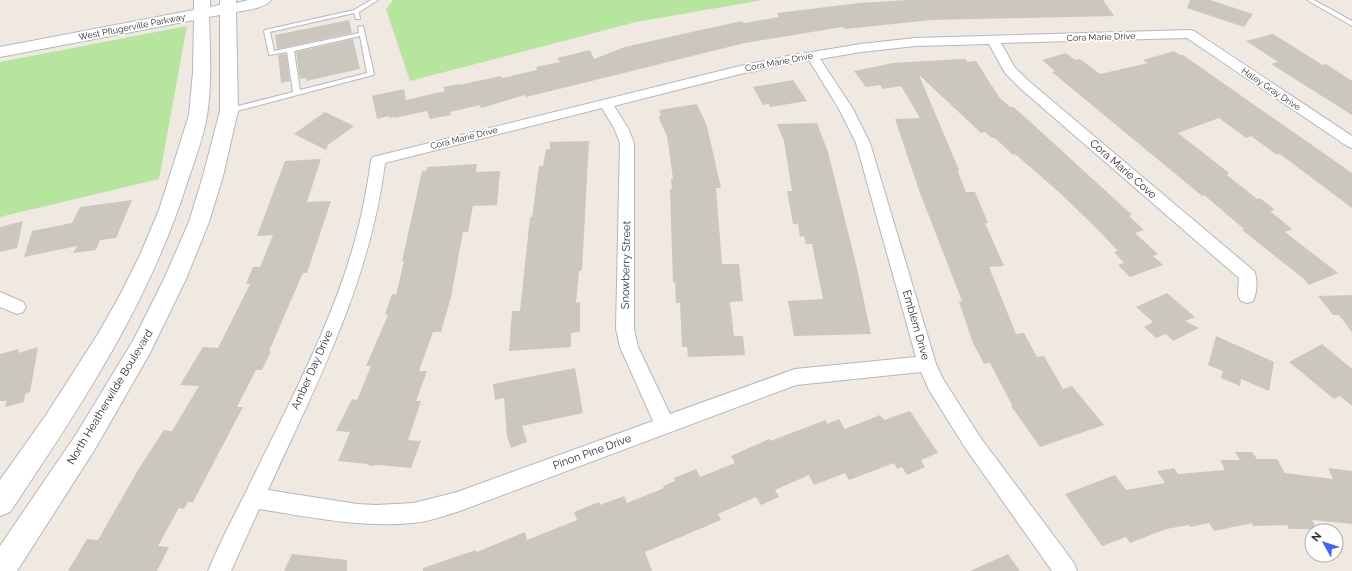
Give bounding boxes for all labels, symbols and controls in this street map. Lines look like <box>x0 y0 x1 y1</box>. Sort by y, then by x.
street label: West Pflugerville Parkway <box>78 12 186 42</box>
street label: Cora Marie Drive <box>1066 31 1136 43</box>
street label: Cora Marie Drive <box>744 50 814 73</box>
street label: Haley Gray Drive <box>1240 66 1303 113</box>
street label: Cora Marie Drive <box>429 125 499 151</box>
street label: Cora Marie Cove <box>1087 137 1159 202</box>
street label: Snowberry Street <box>619 220 633 309</box>
street label: Emblem Drive <box>900 289 932 362</box>
street label: North Heatherwilde Boulevard <box>65 327 156 467</box>
street label: Amber Day Drive <box>289 328 336 412</box>
street label: Pinon Pine Drive <box>551 432 634 472</box>
north arrow <box>1304 523 1344 563</box>
text: N <box>1309 530 1324 544</box>

